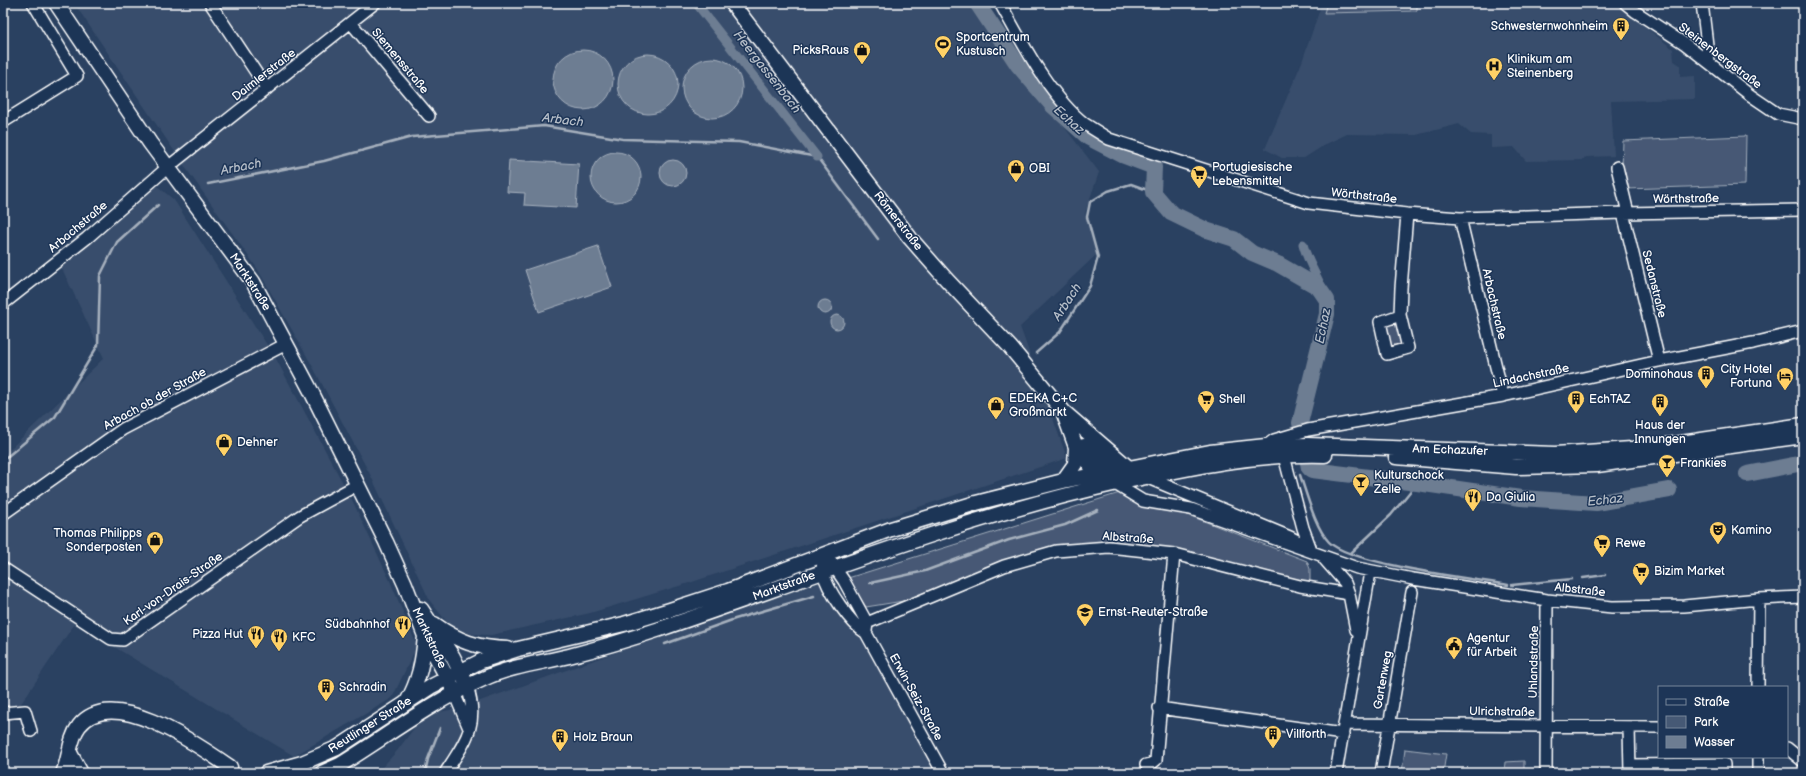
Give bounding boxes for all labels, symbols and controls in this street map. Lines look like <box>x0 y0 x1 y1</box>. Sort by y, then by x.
building icon: Schwesternwohnheim <box>1611 16 1631 41</box>
place label: Schwesternwohnheim <box>1491 19 1608 34</box>
street label: Steinenbergstraße <box>1675 20 1765 92</box>
street label: Siemensstraße <box>368 25 432 97</box>
water label: Heergassenbach <box>730 27 804 117</box>
place label: Sportcentrum Kustusch <box>956 30 1030 59</box>
sports icon: Sportcentrum Kustusch <box>933 34 953 59</box>
shop icon: PicksRaus <box>852 40 872 65</box>
place label: PicksRaus <box>792 43 849 58</box>
street label: Daimlerstraße <box>229 46 299 104</box>
place label: Klinikum am Steinenberg <box>1507 52 1573 81</box>
hospital icon: Klinikum am Steinenberg <box>1484 56 1504 81</box>
water label: Echaz <box>1050 102 1088 138</box>
water label: Arbach <box>541 109 584 130</box>
water label: Arbach <box>218 155 263 179</box>
shop icon: OBI <box>1006 158 1026 183</box>
place label: Portugiesische Lebensmittel <box>1212 160 1292 189</box>
place label: OBI <box>1029 161 1050 176</box>
supermarket icon: Portugiesische Lebensmittel <box>1189 164 1209 189</box>
street label: Wörthstraße <box>1330 185 1398 207</box>
street label: Römerstraße <box>870 188 926 254</box>
street label: Wörthstraße <box>1653 191 1719 207</box>
street label: Arbachstraße <box>45 198 111 256</box>
street label: Sedanstraße <box>1638 249 1670 319</box>
street label: Marktstraße <box>226 250 274 314</box>
street label: Arbachstraße <box>1479 267 1509 341</box>
water label: Arbach <box>1049 280 1085 325</box>
water label: Echaz <box>1312 306 1334 345</box>
street label: Lindachstraße <box>1492 361 1570 391</box>
place label: City Hotel Fortuna <box>1721 362 1772 391</box>
building icon: Dominohaus <box>1696 364 1716 389</box>
street label: Arbach ob der Straße <box>101 365 209 433</box>
hotel icon: City Hotel Fortuna <box>1775 366 1795 391</box>
place label: Dominohaus <box>1625 367 1693 382</box>
supermarket icon: Shell <box>1196 389 1216 414</box>
building icon: EchTAZ <box>1566 389 1586 414</box>
place label: EDEKA C+C Großmarkt <box>1009 391 1077 420</box>
place label: Shell <box>1219 392 1245 407</box>
place label: EchTAZ <box>1589 392 1631 407</box>
building icon: Haus der Innungen <box>1650 392 1670 417</box>
shop icon: EDEKA C+C Großmarkt <box>986 395 1006 420</box>
place label: Haus der Innungen <box>1634 418 1686 447</box>
shop icon: Dehner <box>214 432 234 457</box>
place label: Dehner <box>237 435 278 450</box>
street label: Am Echazufer <box>1412 441 1489 459</box>
bar icon: Frankies <box>1657 453 1677 478</box>
place label: Frankies <box>1680 456 1727 471</box>
place label: Kulturschock Zelle <box>1373 468 1444 497</box>
bar icon: Kulturschock Zelle <box>1351 472 1371 497</box>
restaurant icon: Da Giulia <box>1463 487 1483 512</box>
place label: Da Giulia <box>1486 490 1536 505</box>
water label: Echaz <box>1586 490 1624 510</box>
theatre icon: Kamino <box>1708 520 1728 545</box>
place label: Kamino <box>1731 523 1772 538</box>
place label: Thomas Philipps Sonderposten <box>53 526 142 555</box>
street label: Albstraße <box>1102 529 1154 547</box>
shop icon: Thomas Philipps Sonderposten <box>145 530 165 555</box>
supermarket icon: Rewe <box>1592 533 1612 558</box>
place label: Rewe <box>1615 536 1646 551</box>
street label: Karl-von-Drais-Straße <box>120 549 226 629</box>
supermarket icon: Bizim Market <box>1631 561 1651 586</box>
place label: Bizim Market <box>1654 564 1725 579</box>
street label: Marktstraße <box>751 568 817 604</box>
street label: Albstraße <box>1554 580 1606 600</box>
school or university icon: Ernst-Reuter-Straße <box>1075 602 1095 627</box>
street label: Marktstraße <box>408 605 450 671</box>
place label: Ernst-Reuter-Straße <box>1098 605 1208 620</box>
restaurant icon: Südbahnhof <box>393 614 413 639</box>
place label: Südbahnhof <box>325 617 390 632</box>
restaurant icon: Pizza Hut <box>246 624 266 649</box>
street label: Uhlandstraße <box>1526 625 1542 699</box>
place label: Pizza Hut <box>192 627 243 642</box>
restaurant icon: KFC <box>269 627 289 652</box>
place label: KFC <box>292 630 316 645</box>
place label: Agentur für Arbeit <box>1467 631 1517 660</box>
public building icon: Agentur für Arbeit <box>1444 635 1464 660</box>
street label: Gartenweg <box>1370 649 1396 711</box>
street label: Erwin-Seiz-Straße <box>886 651 946 743</box>
building icon: Schradin <box>316 677 336 702</box>
place label: Schradin <box>339 680 387 695</box>
legend <box>1658 686 1788 758</box>
street label: Reutlinger Straße <box>326 693 414 757</box>
text: Straße <box>1694 695 1730 710</box>
street label: Ulrichstraße <box>1469 704 1535 720</box>
text: Park <box>1694 715 1718 730</box>
building icon: Villforth <box>1263 724 1283 749</box>
building icon: Holz Braun <box>550 727 570 752</box>
place label: Villforth <box>1286 727 1327 742</box>
place label: Holz Braun <box>573 730 633 745</box>
text: Wasser <box>1694 735 1735 750</box>

